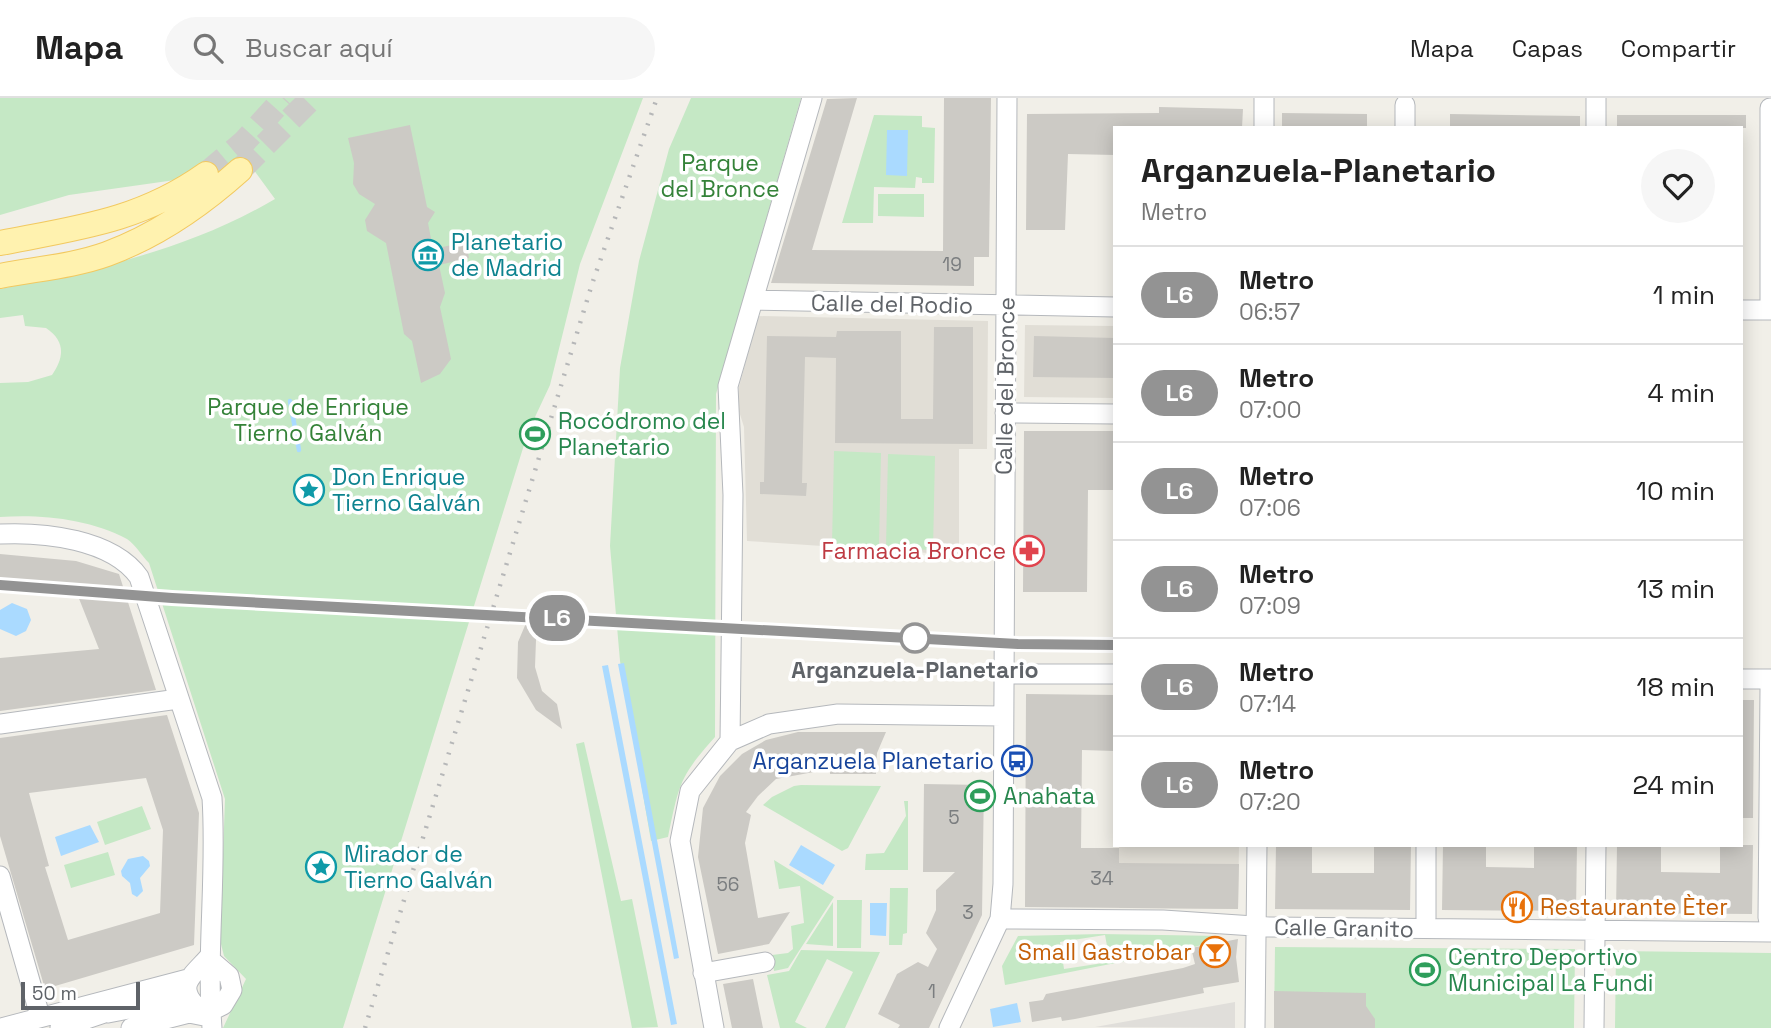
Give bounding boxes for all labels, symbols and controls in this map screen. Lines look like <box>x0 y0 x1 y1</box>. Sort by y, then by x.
search box <box>165 17 655 80</box>
text: Mapa <box>35 27 123 69</box>
icon: search <box>189 29 227 67</box>
text: Buscar aquí <box>245 31 393 65</box>
text: Mapa <box>1410 33 1474 64</box>
text: Capas <box>1512 33 1583 64</box>
text: Compartir <box>1621 33 1736 64</box>
park label: Parque del Bronce <box>660 148 780 204</box>
button: heart <box>1641 149 1715 223</box>
text: Arganzuela-Planetario <box>1141 150 1496 192</box>
text: Metro <box>1141 197 1207 227</box>
place label: Planetario de Madrid <box>451 227 563 283</box>
museum icon: Planetario de Madrid <box>411 238 445 272</box>
house number: 19 <box>942 252 962 277</box>
text: Metro <box>1239 263 1314 297</box>
text: 1 min <box>1653 278 1715 312</box>
text: L6 <box>1166 279 1193 310</box>
street label: Calle del Rodio <box>811 288 973 320</box>
street label: Calle del Bronce <box>988 297 1022 475</box>
text: 06:57 <box>1239 297 1300 327</box>
text: Metro <box>1239 361 1314 395</box>
text: 4 min <box>1647 376 1715 410</box>
text: L6 <box>1166 377 1193 408</box>
park label: Parque de Enrique Tierno Galván <box>207 392 409 448</box>
text: 07:00 <box>1239 395 1302 425</box>
place label: Rocódromo del Planetario <box>558 406 726 462</box>
sports icon: Rocódromo del Planetario <box>518 417 552 451</box>
text: Metro <box>1239 459 1314 493</box>
place label: Don Enrique Tierno Galván <box>332 462 481 518</box>
place icon: Don Enrique Tierno Galván <box>292 473 326 507</box>
text: 10 min <box>1636 474 1715 508</box>
text: L6 <box>1166 475 1193 506</box>
text: 07:06 <box>1239 493 1301 523</box>
pharmacy icon: Farmacia Bronce <box>1012 534 1046 568</box>
place label: Farmacia Bronce <box>821 536 1006 566</box>
text: Metro <box>1239 557 1314 591</box>
text: 13 min <box>1637 572 1715 606</box>
text: L6 <box>1166 573 1193 604</box>
text: 07:09 <box>1239 591 1301 621</box>
line badge: L6 <box>526 595 588 641</box>
text: L6 <box>543 602 571 633</box>
marker: Arganzuela-Planetario <box>900 623 930 653</box>
place label: Arganzuela-Planetario <box>791 655 1039 685</box>
text: Metro <box>1239 655 1314 689</box>
text: 18 min <box>1637 670 1715 704</box>
text: L6 <box>1166 671 1193 702</box>
text: 07:14 <box>1239 689 1296 719</box>
bus stop icon: Arganzuela Planetario <box>1000 744 1034 778</box>
place label: Arganzuela Planetario <box>753 746 994 776</box>
text: Metro <box>1239 753 1314 787</box>
text: 24 min <box>1632 768 1715 802</box>
text: L6 <box>1166 769 1193 800</box>
sports icon: Anahata <box>963 779 997 813</box>
place label: Anahata <box>1003 781 1095 811</box>
text: 07:20 <box>1239 787 1301 817</box>
house number: 5 <box>948 805 960 830</box>
place label: Mirador de Tierno Galván <box>344 839 493 895</box>
place icon: Mirador de Tierno Galván <box>304 850 338 884</box>
house number: 34 <box>1090 866 1114 891</box>
house number: 56 <box>716 872 740 897</box>
restaurant icon: Restaurante Èter <box>1500 890 1534 924</box>
place label: Restaurante Èter <box>1540 892 1728 922</box>
house number: 3 <box>962 900 974 925</box>
street label: Calle Granito <box>1274 912 1414 944</box>
bar icon: Small Gastrobar <box>1198 935 1232 969</box>
place label: Small Gastrobar <box>1018 937 1192 967</box>
place label: Centro Deportivo Municipal La Fundi <box>1448 942 1653 998</box>
sports icon: Centro Deportivo Municipal La Fundi <box>1408 953 1442 987</box>
scale bar <box>21 979 140 1011</box>
house number: 1 <box>928 979 936 1004</box>
text: 50 m <box>32 981 77 1006</box>

